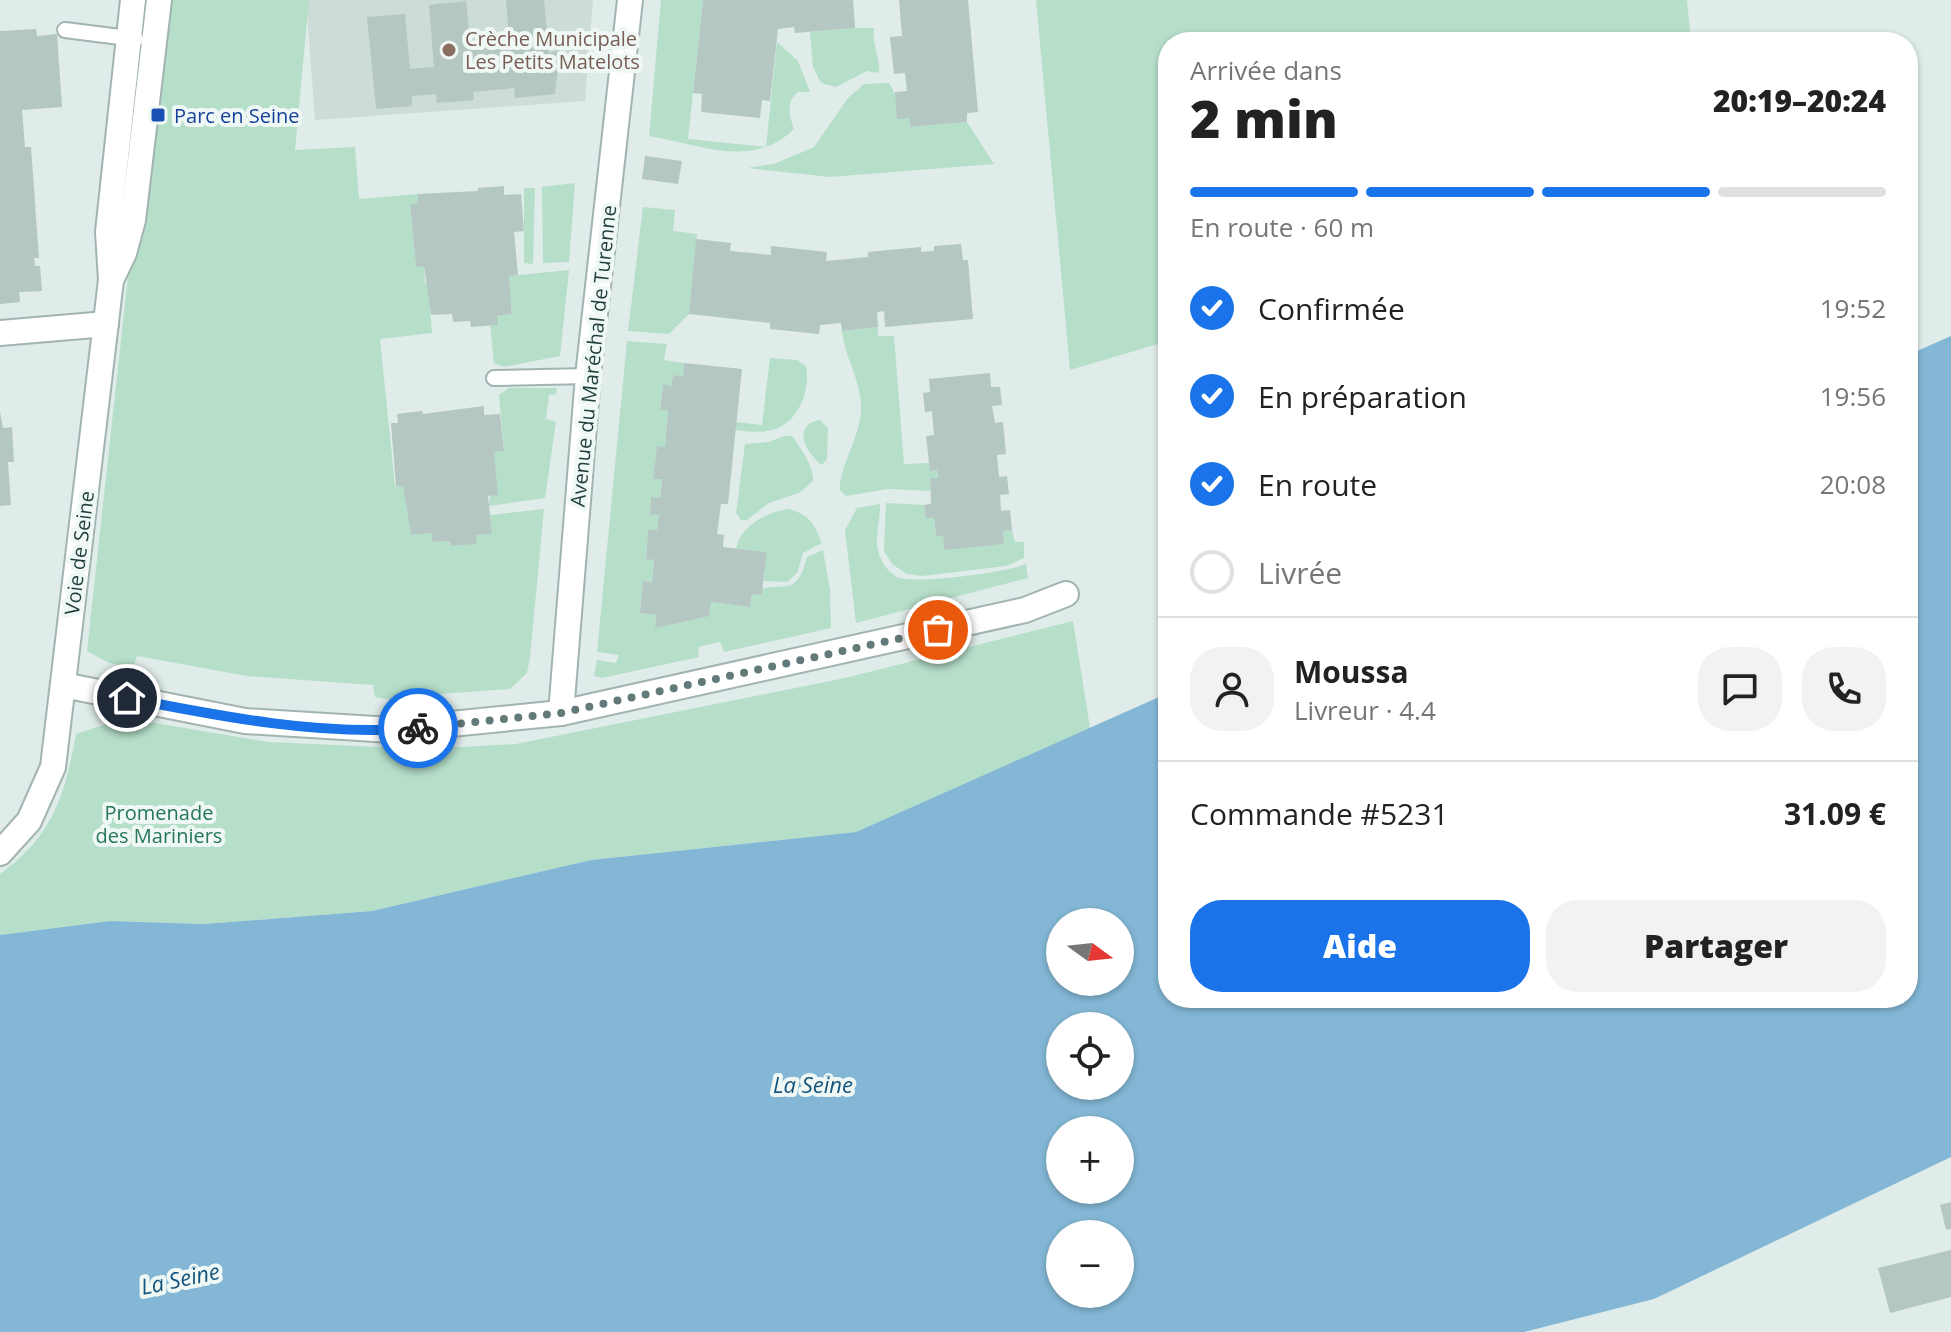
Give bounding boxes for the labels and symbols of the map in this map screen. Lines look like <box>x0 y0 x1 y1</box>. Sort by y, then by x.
place label: Crèche Municipale Les Petits Matelots <box>465 25 640 75</box>
marker: Crèche Municipale Les Petits Matelots <box>440 41 458 59</box>
place label: Parc en Seine <box>174 102 300 129</box>
marker: Parc en Seine <box>149 106 167 124</box>
street label: Avenue du Maréchal de Turenne <box>564 204 622 508</box>
street label: Voie de Seine <box>58 489 100 617</box>
pin <box>904 596 972 664</box>
pin <box>93 664 161 732</box>
courier <box>378 688 458 768</box>
park label: Promenade des Mariniers <box>96 799 222 849</box>
north arrow <box>1046 908 1134 996</box>
water label: La Seine <box>773 1069 853 1099</box>
water label: La Seine <box>138 1255 222 1301</box>

